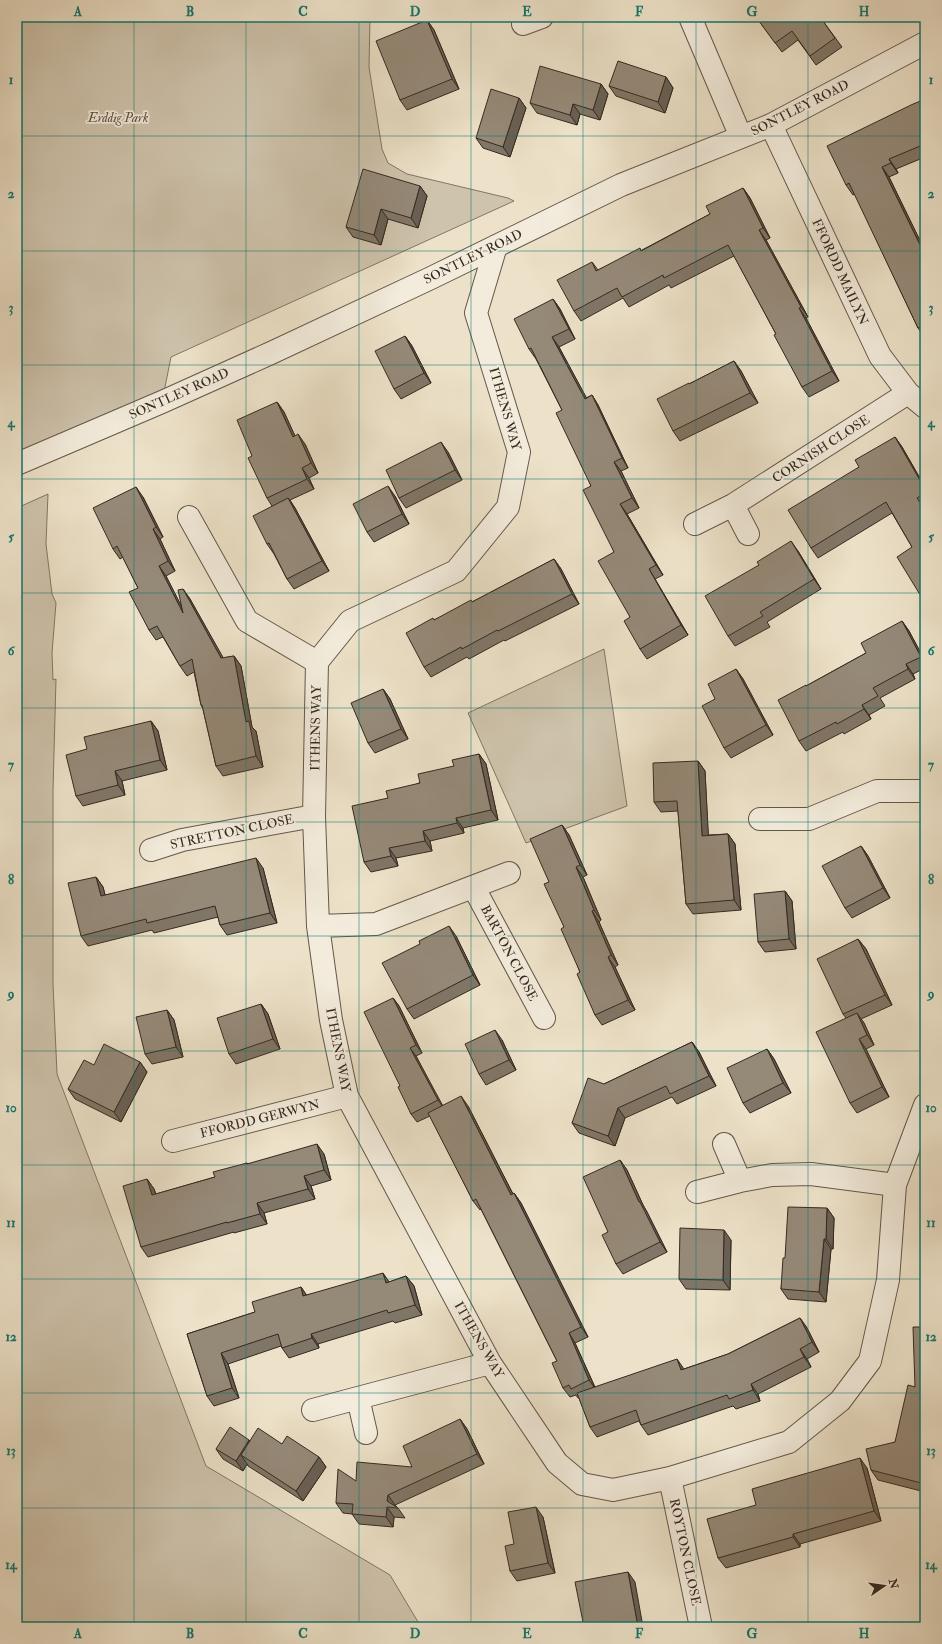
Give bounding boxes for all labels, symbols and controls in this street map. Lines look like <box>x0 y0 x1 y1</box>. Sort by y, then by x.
text: A <box>73 4 83 20</box>
text: B <box>186 4 194 20</box>
text: C <box>298 4 308 20</box>
text: D <box>410 4 421 20</box>
text: E <box>522 4 532 20</box>
text: F <box>635 4 644 20</box>
text: G <box>747 4 758 20</box>
text: H <box>859 4 870 20</box>
text: 1 <box>9 72 14 88</box>
text: 1 <box>929 72 934 88</box>
street label: SONTLEY ROAD <box>748 76 852 140</box>
park label: Erddig Park <box>87 110 148 126</box>
text: 2 <box>8 186 15 202</box>
text: 2 <box>928 186 935 202</box>
street label: FFORDD MAILYN <box>808 216 872 328</box>
street label: SONTLEY ROAD <box>421 226 525 288</box>
text: 3 <box>9 300 14 316</box>
text: 3 <box>929 300 934 316</box>
street label: SONTLEY ROAD <box>127 365 231 423</box>
street label: ITHENS WAY <box>485 366 525 453</box>
street label: CORNISH CLOSE <box>769 412 873 486</box>
text: 4 <box>6 415 15 431</box>
text: 4 <box>926 415 935 431</box>
text: 5 <box>8 529 14 545</box>
text: 5 <box>928 529 934 545</box>
text: 6 <box>8 643 16 659</box>
text: 6 <box>928 643 936 659</box>
street label: ITHENS WAY <box>307 684 325 771</box>
text: 7 <box>8 757 15 773</box>
text: 7 <box>928 757 935 773</box>
street label: STRETTON CLOSE <box>169 811 295 853</box>
text: 8 <box>8 872 14 888</box>
text: 8 <box>928 872 934 888</box>
street label: BARTON CLOSE <box>477 902 541 1004</box>
text: 9 <box>6 986 15 1002</box>
text: 9 <box>926 986 935 1002</box>
street label: ITHENS WAY <box>322 1006 354 1095</box>
street label: FFORDD GERWYN <box>198 1096 322 1142</box>
text: 10 <box>5 1100 17 1116</box>
text: 10 <box>925 1100 937 1116</box>
text: 11 <box>6 1215 16 1231</box>
text: 11 <box>926 1215 936 1231</box>
street label: ITHENS WAY <box>451 1299 508 1382</box>
text: 12 <box>5 1329 17 1345</box>
text: 12 <box>925 1329 937 1345</box>
text: 13 <box>6 1443 16 1459</box>
text: 13 <box>926 1443 936 1459</box>
street label: ROYTON CLOSE <box>666 1497 704 1607</box>
text: 14 <box>5 1557 18 1573</box>
text: 14 <box>925 1557 938 1573</box>
north arrow <box>864 1566 904 1606</box>
text: N <box>886 1577 901 1591</box>
text: A <box>73 1626 83 1642</box>
text: B <box>186 1626 194 1642</box>
text: C <box>298 1626 308 1642</box>
text: D <box>410 1626 421 1642</box>
text: E <box>522 1626 532 1642</box>
text: F <box>635 1626 644 1642</box>
text: G <box>747 1626 758 1642</box>
text: H <box>859 1626 870 1642</box>

